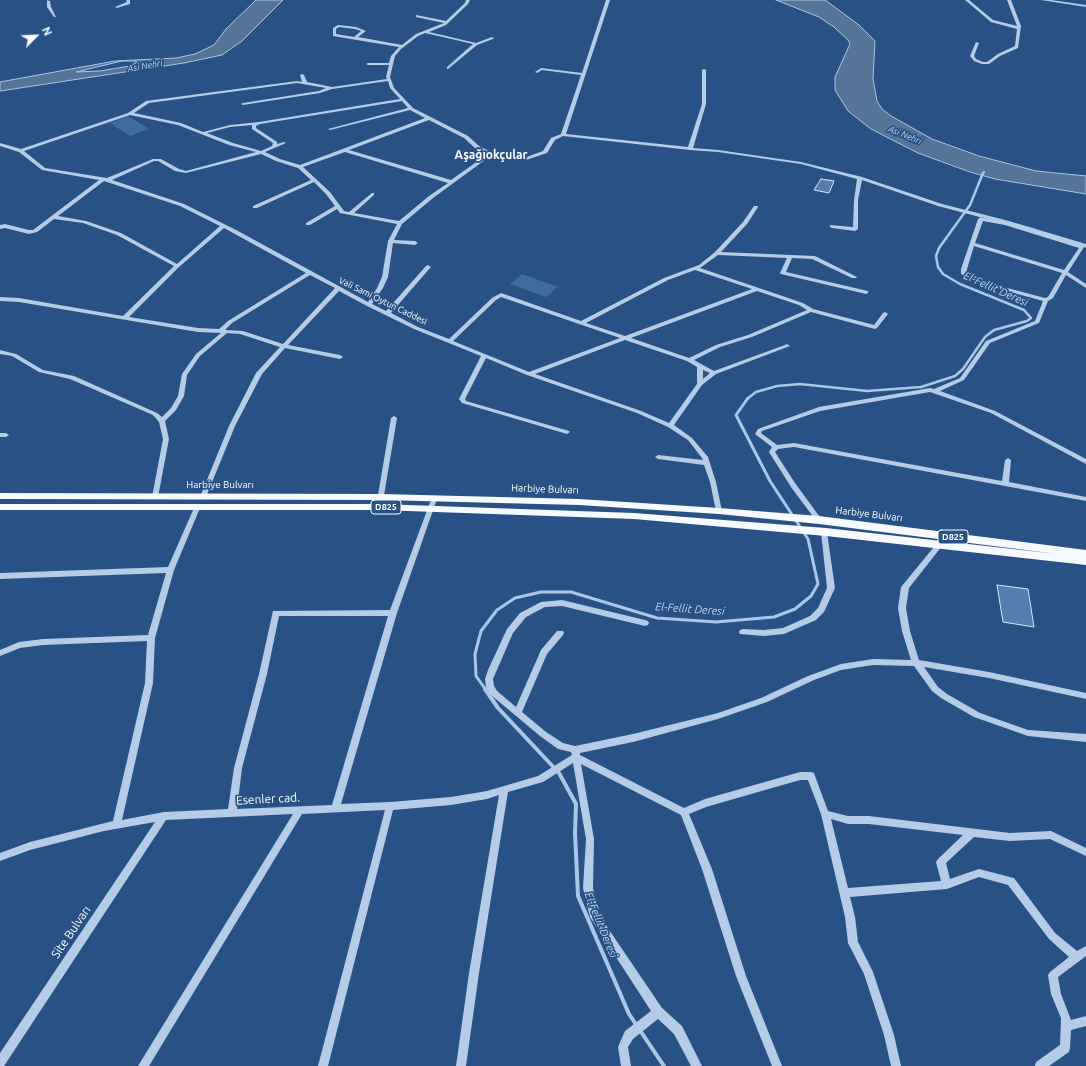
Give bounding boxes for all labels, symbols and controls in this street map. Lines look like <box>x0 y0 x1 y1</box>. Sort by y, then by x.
north arrow <box>16 16 56 56</box>
text: N <box>40 25 54 37</box>
water label: Asi Nehri <box>127 58 163 74</box>
water label: Asi Nehri <box>887 123 923 147</box>
district label: Aşağıokçular <box>455 148 527 162</box>
water label: El-Fellit Deresi <box>962 269 1030 309</box>
street label: Vali Sami Oytun Caddesi <box>337 275 429 327</box>
street label: Harbiye Bulvarı <box>186 479 254 491</box>
street label: Harbiye Bulvarı <box>511 482 579 496</box>
road number: D825 <box>371 500 401 514</box>
street label: Harbiye Bulvarı <box>835 504 903 524</box>
road number: D825 <box>938 530 968 544</box>
water label: El-Fellit Deresi <box>655 600 725 618</box>
street label: Esenler cad. <box>236 790 300 808</box>
water label: El-Fellit Deresi <box>582 890 620 960</box>
street label: Site Bulvarı <box>48 903 94 961</box>

